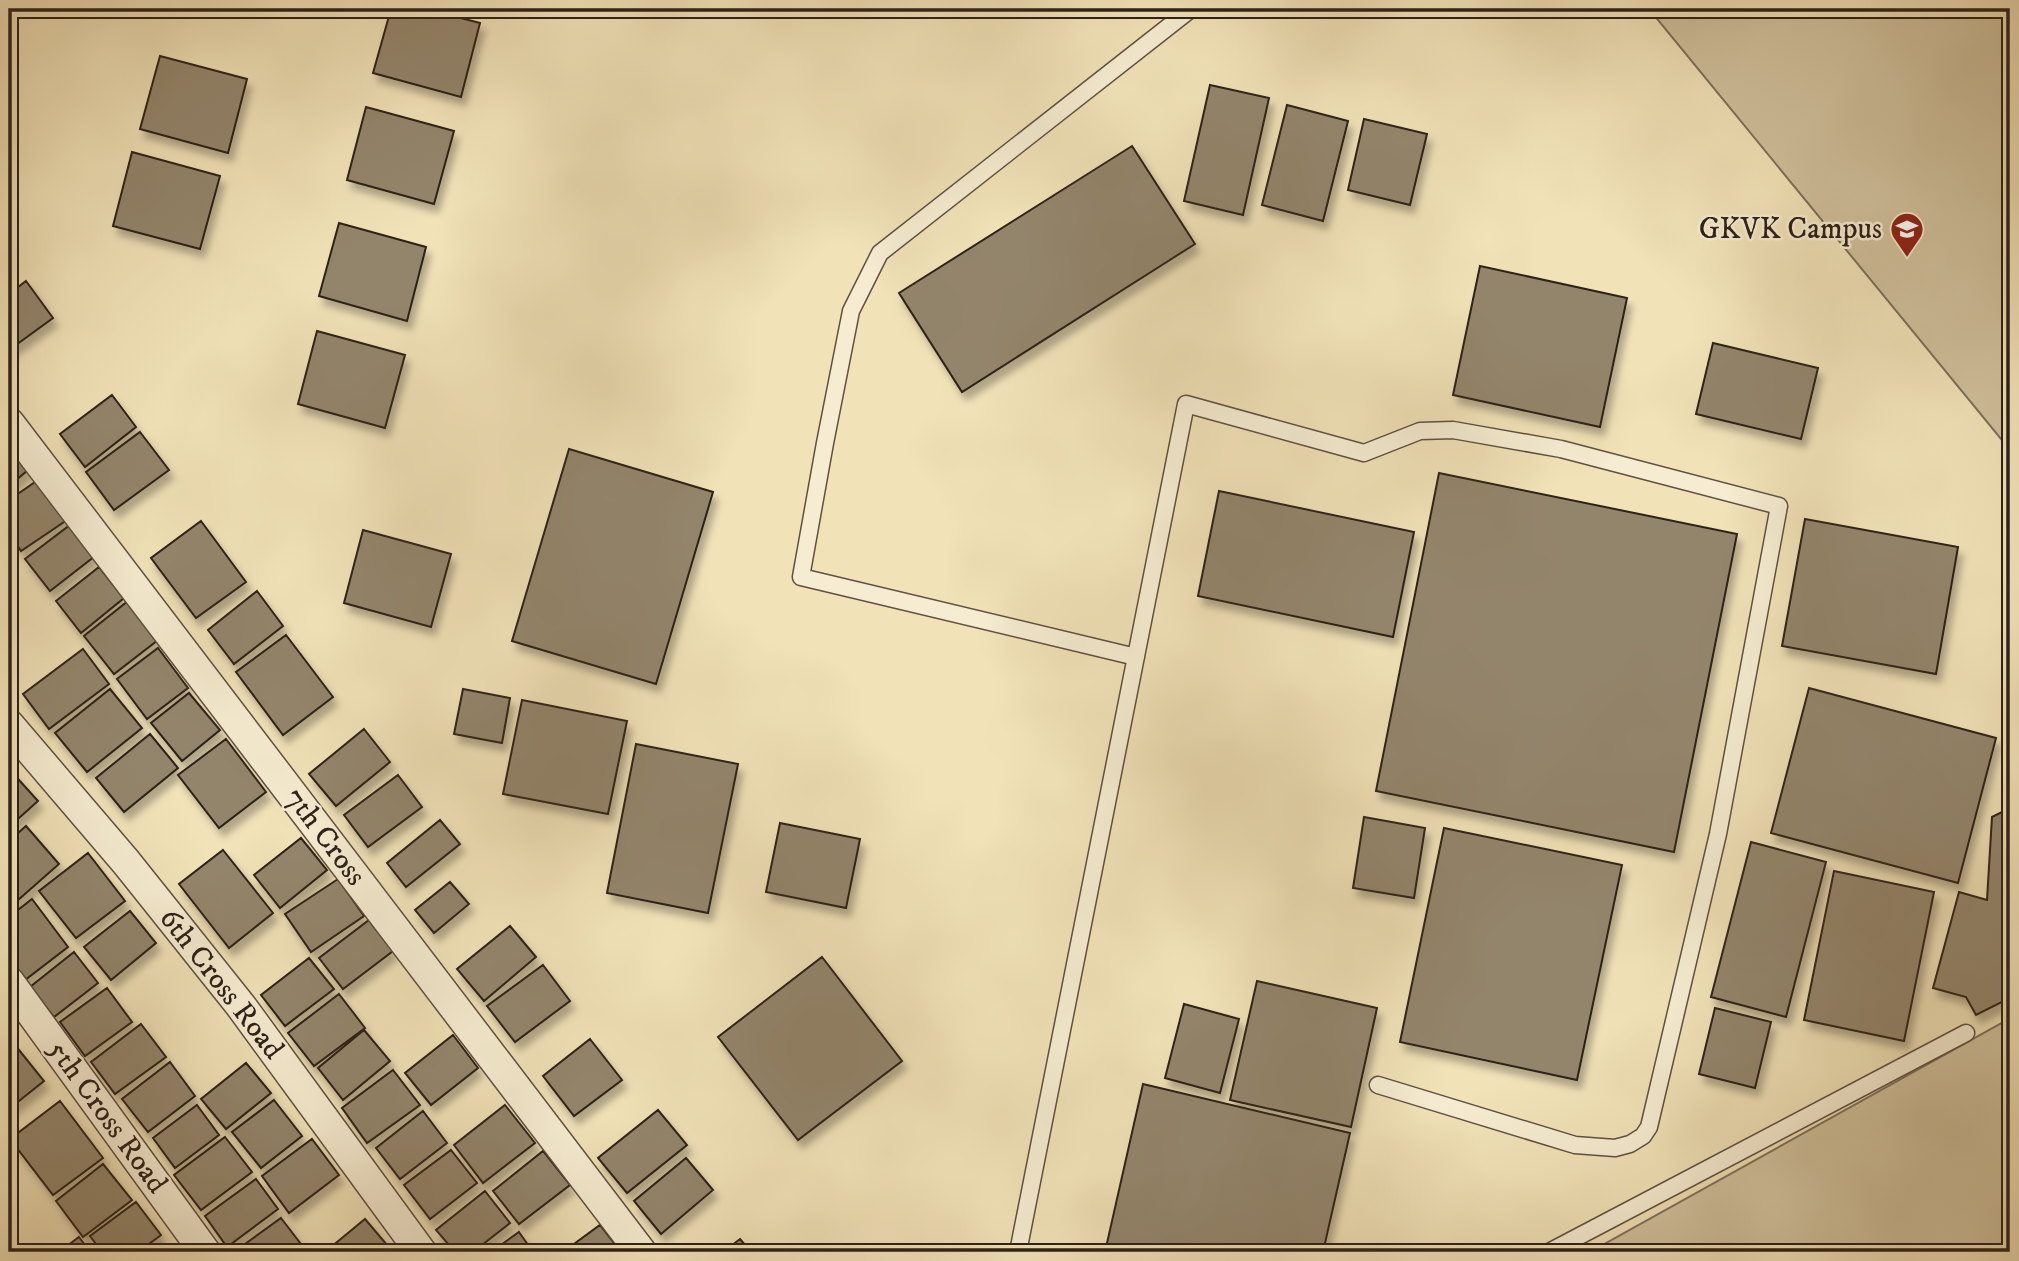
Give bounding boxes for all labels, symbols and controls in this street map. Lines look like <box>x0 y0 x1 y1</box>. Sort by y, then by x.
school or university icon: GKVK Campus <box>1888 210 1926 259</box>
place label: GKVK Campus <box>1699 211 1882 248</box>
street label: 7th Cross <box>276 781 374 893</box>
street label: 6th Cross Road <box>151 901 291 1067</box>
street label: 5th Cross Road <box>39 1033 175 1201</box>

